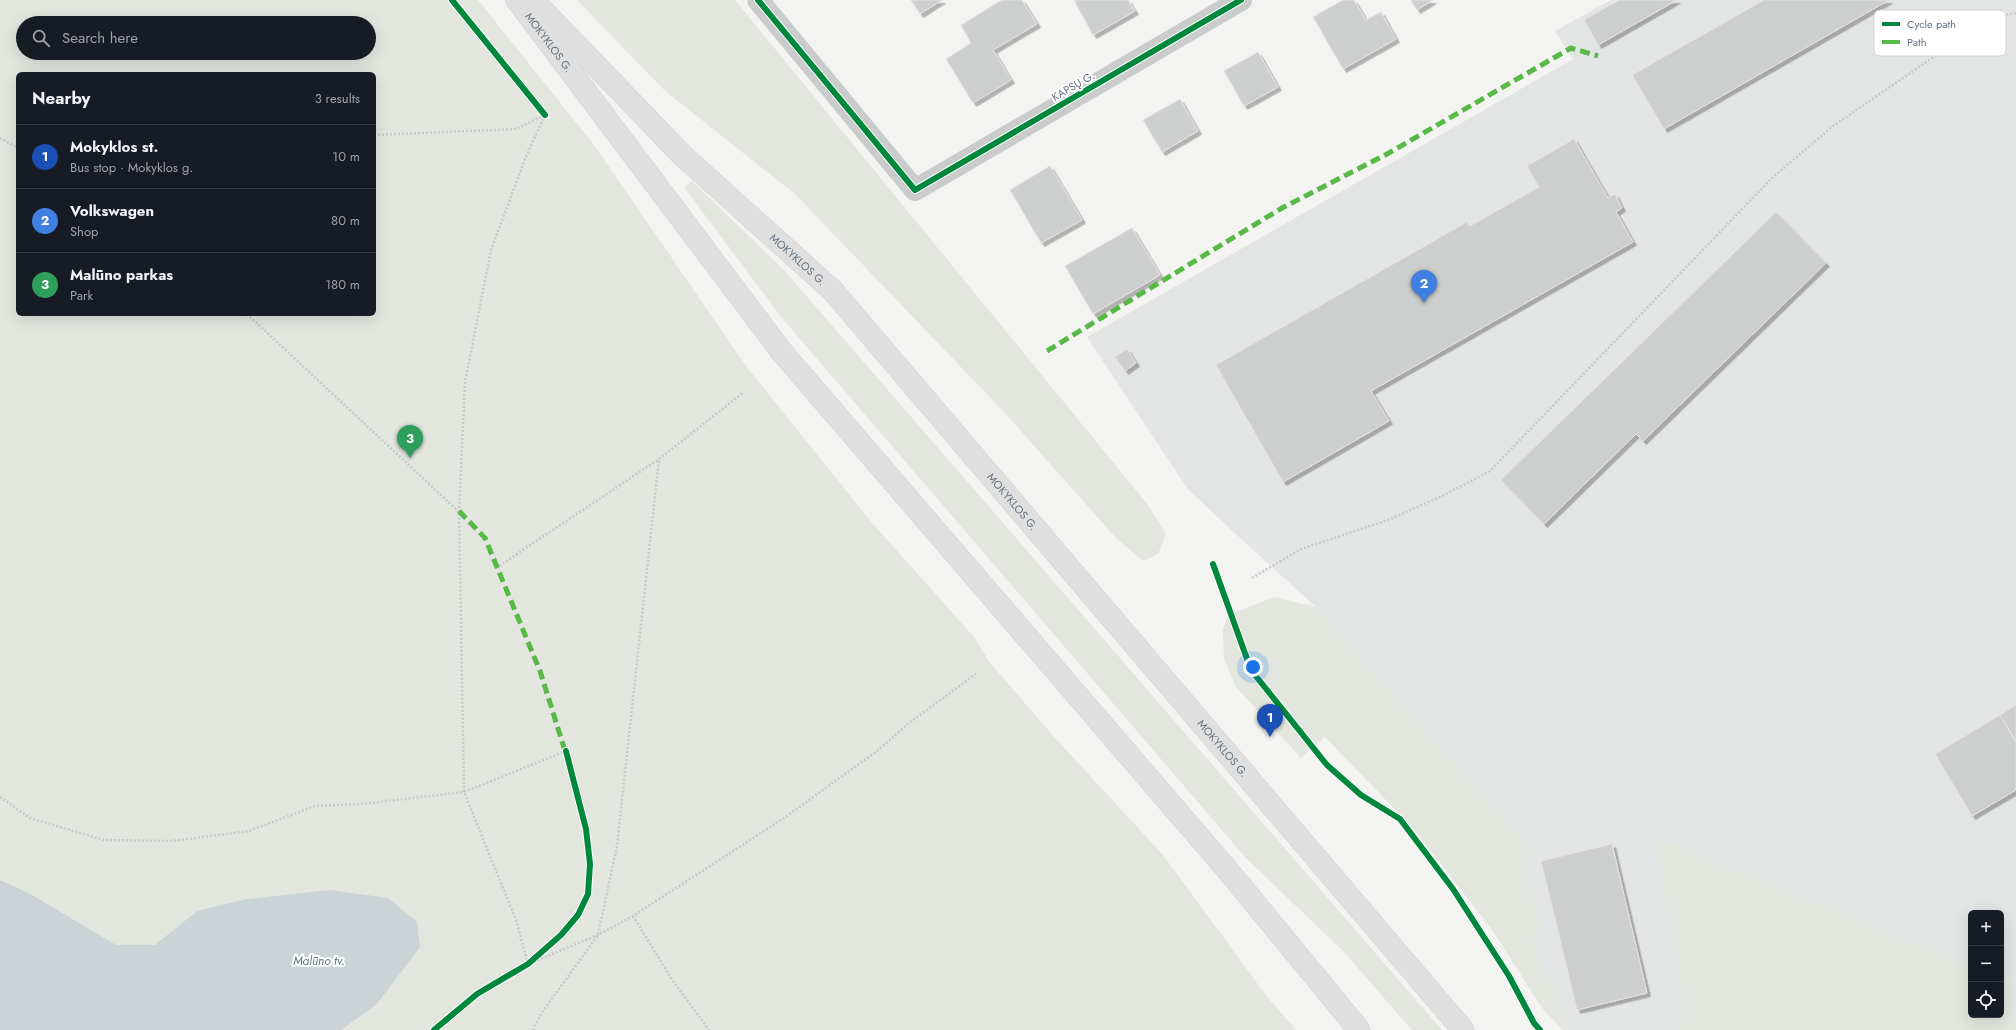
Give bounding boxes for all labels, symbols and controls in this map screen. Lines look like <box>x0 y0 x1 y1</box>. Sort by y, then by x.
street label: MOKYKLOS G. <box>521 9 577 75</box>
legend <box>1874 10 2006 56</box>
search box <box>16 16 376 60</box>
text: Cycle path <box>1907 16 1956 32</box>
icon: search <box>30 27 52 49</box>
text: Search here <box>62 27 138 49</box>
text: Path <box>1907 34 1926 50</box>
street label: KAPSŲ G. <box>1049 67 1097 105</box>
text: Nearby <box>32 86 90 110</box>
text: 3 results <box>315 89 360 108</box>
text: Mokyklos st. <box>70 136 158 158</box>
text: 1 <box>42 147 48 166</box>
text: 10 m <box>332 147 360 166</box>
text: Bus stop · Mokyklos g. <box>70 158 193 177</box>
text: Volkswagen <box>70 200 154 222</box>
text: 2 <box>41 211 49 230</box>
text: 80 m <box>331 211 360 230</box>
text: Shop <box>70 222 98 241</box>
street label: MOKYKLOS G. <box>766 230 830 289</box>
text: Malūno parkas <box>70 264 173 286</box>
pin: 2 <box>1411 270 1437 303</box>
text: 3 <box>41 275 49 294</box>
text: 180 m <box>325 275 360 294</box>
text: Park <box>70 286 93 305</box>
pin: 3 <box>397 425 423 458</box>
street label: MOKYKLOS G. <box>984 470 1042 534</box>
your location <box>1243 657 1263 677</box>
pin: 1 <box>1257 704 1283 737</box>
street label: MOKYKLOS G. <box>1194 716 1252 780</box>
map controls <box>1968 910 2004 1018</box>
button: + <box>1968 910 2004 946</box>
button: − <box>1968 946 2004 982</box>
water label: Malūno tv. <box>293 952 345 970</box>
button: locate <box>1968 982 2004 1018</box>

